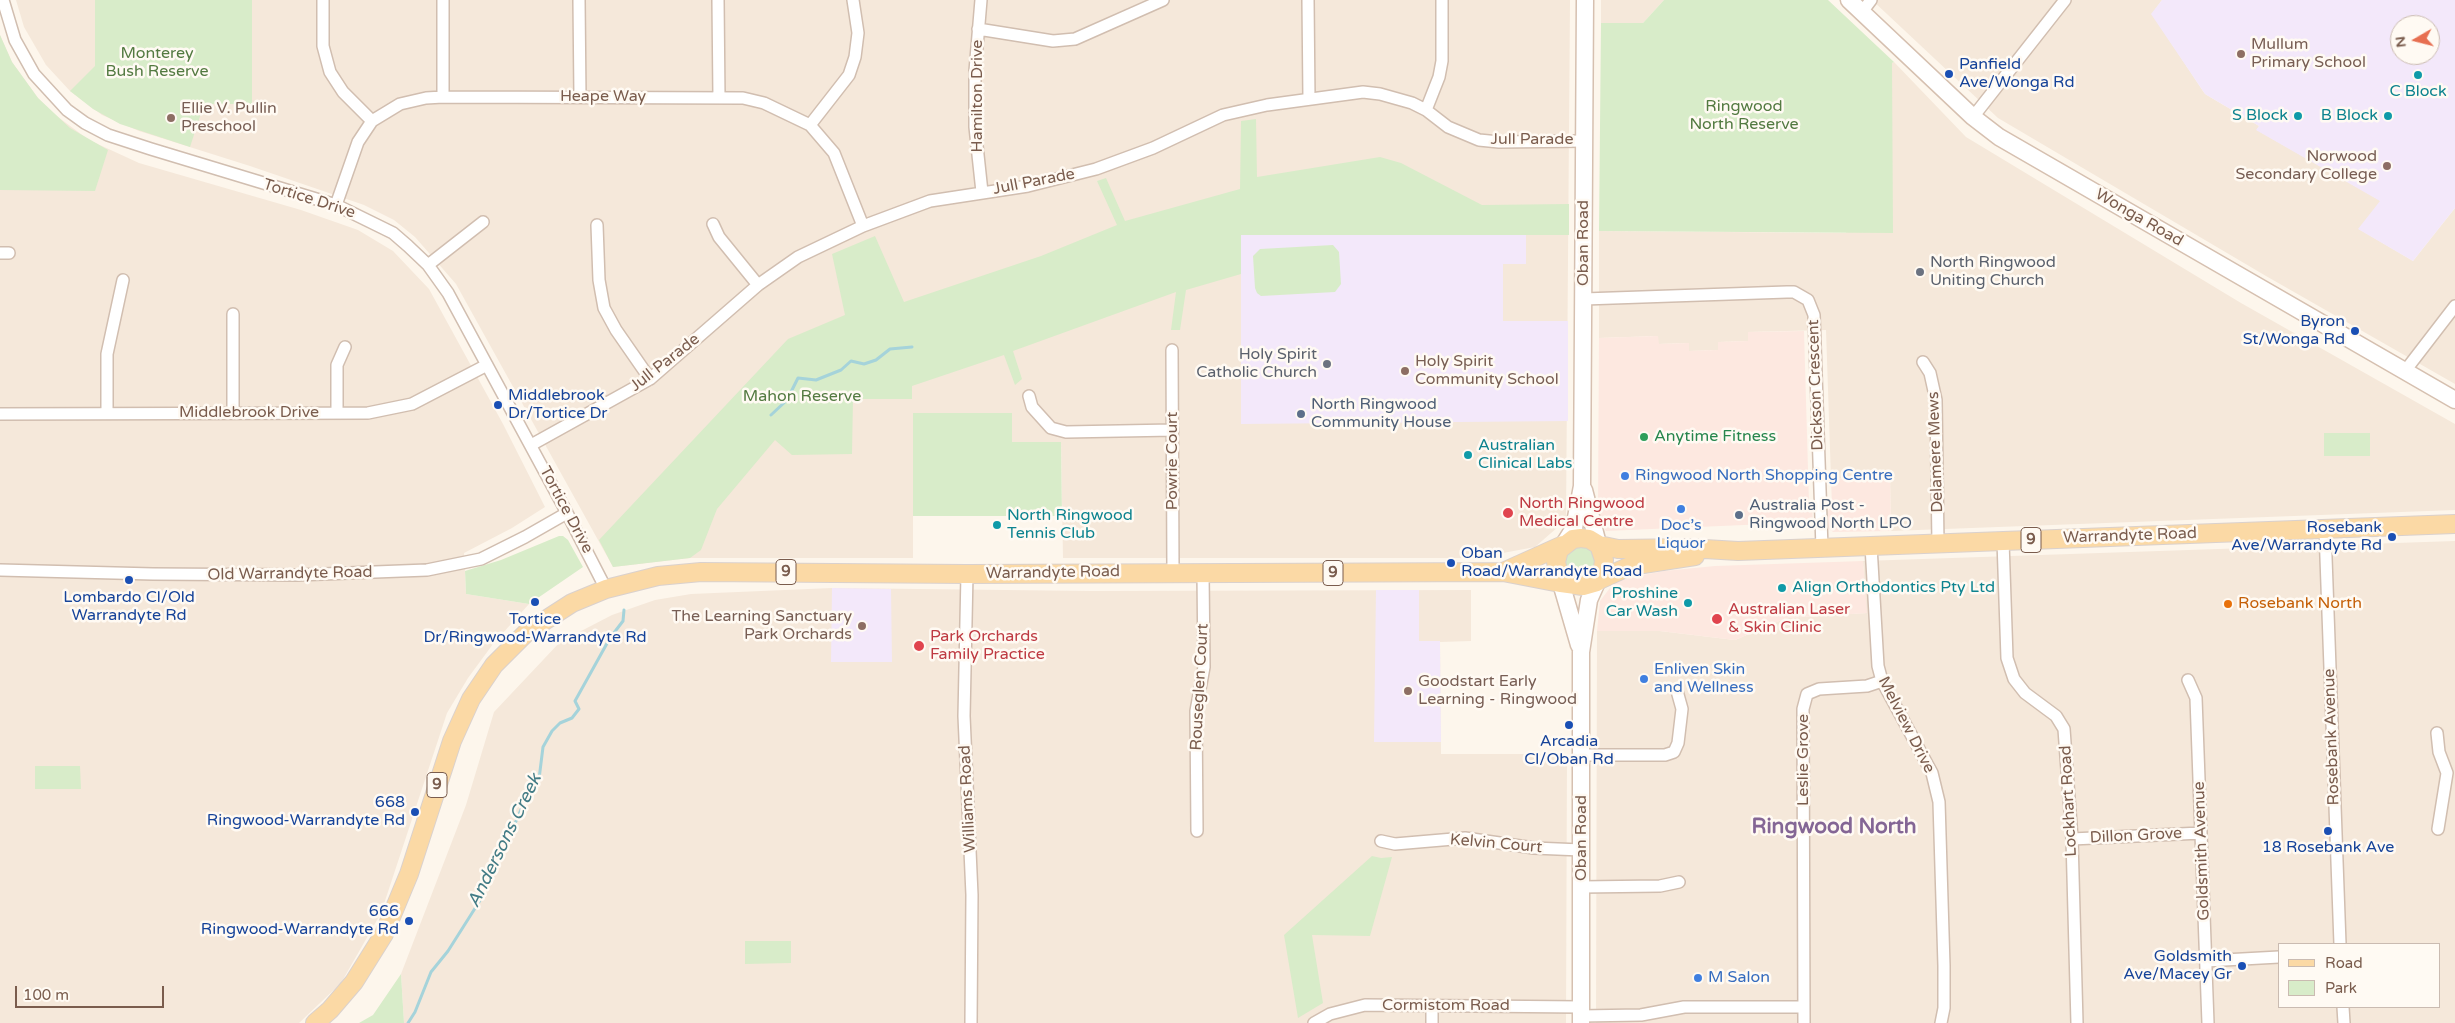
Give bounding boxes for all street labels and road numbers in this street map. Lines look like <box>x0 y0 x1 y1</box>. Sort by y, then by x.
street label: Hamilton Drive <box>968 40 988 152</box>
street label: Heape Way <box>560 87 646 107</box>
street label: Jull Parade <box>1491 130 1573 150</box>
street label: Jull Parade <box>991 165 1077 199</box>
street label: Tortice Drive <box>260 175 358 223</box>
street label: Wonga Road <box>2092 185 2186 251</box>
street label: Oban Road <box>1574 200 1594 286</box>
street label: Dickson Crescent <box>1804 319 1828 451</box>
street label: Jull Parade <box>626 330 704 396</box>
street label: Delamere Mews <box>1924 391 1948 513</box>
street label: Middlebrook Drive <box>179 403 319 423</box>
street label: Powrie Court <box>1163 412 1183 510</box>
street label: Tortice Drive <box>535 463 597 557</box>
street label: Warrandyte Road <box>2063 524 2197 548</box>
road number: 9 <box>2021 528 2041 552</box>
road number: 9 <box>776 560 796 584</box>
road number: 9 <box>1323 560 1343 586</box>
street label: Warrandyte Road <box>986 562 1120 584</box>
street label: Old Warrandyte Road <box>207 563 373 585</box>
street label: Rouseglen Court <box>1187 623 1213 751</box>
street label: Rosebank Avenue <box>2320 668 2344 806</box>
street label: Melview Drive <box>1873 673 1939 777</box>
street label: Leslie Grove <box>1794 714 1814 806</box>
street label: Williams Road <box>956 745 980 853</box>
street label: Lockhart Road <box>2056 745 2082 857</box>
road number: 9 <box>427 772 447 798</box>
street label: Goldsmith Avenue <box>2190 781 2214 921</box>
street label: Oban Road <box>1572 795 1592 881</box>
street label: Dillon Grove <box>2089 824 2183 848</box>
street label: Kelvin Court <box>1449 830 1543 858</box>
street label: Cormistom Road <box>1382 996 1510 1016</box>

